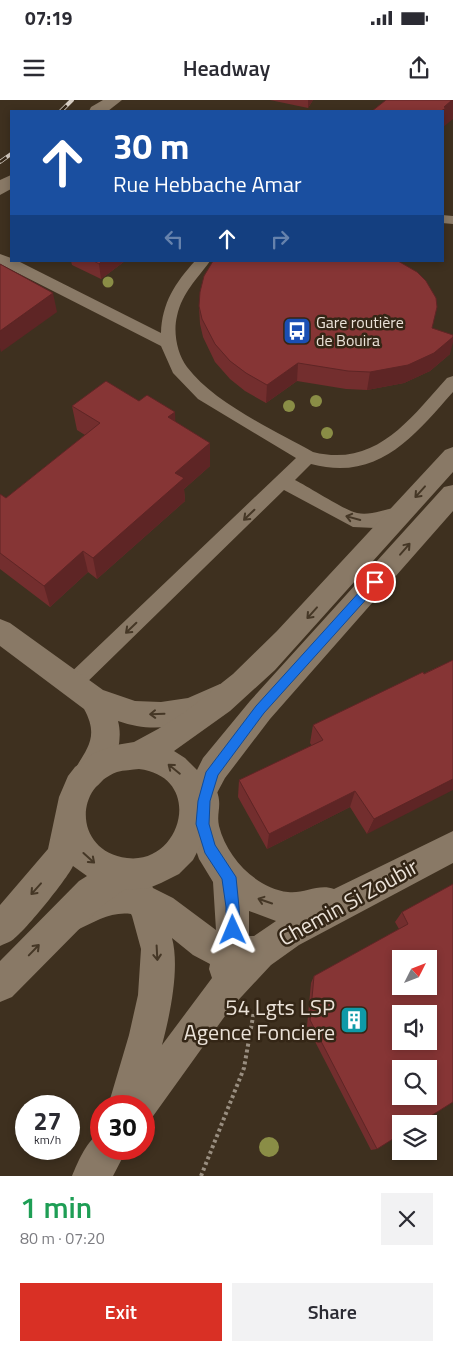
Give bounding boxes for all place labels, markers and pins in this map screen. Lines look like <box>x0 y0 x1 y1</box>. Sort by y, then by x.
place label: Gare routière de Bouira <box>316 310 404 352</box>
bus stop icon: Gare routière de Bouira <box>282 316 312 346</box>
pin <box>354 561 396 603</box>
place label: 54 Lgts LSP Agence Fonciere <box>184 990 335 1049</box>
building icon: 54 Lgts LSP Agence Fonciere <box>339 1005 369 1035</box>

